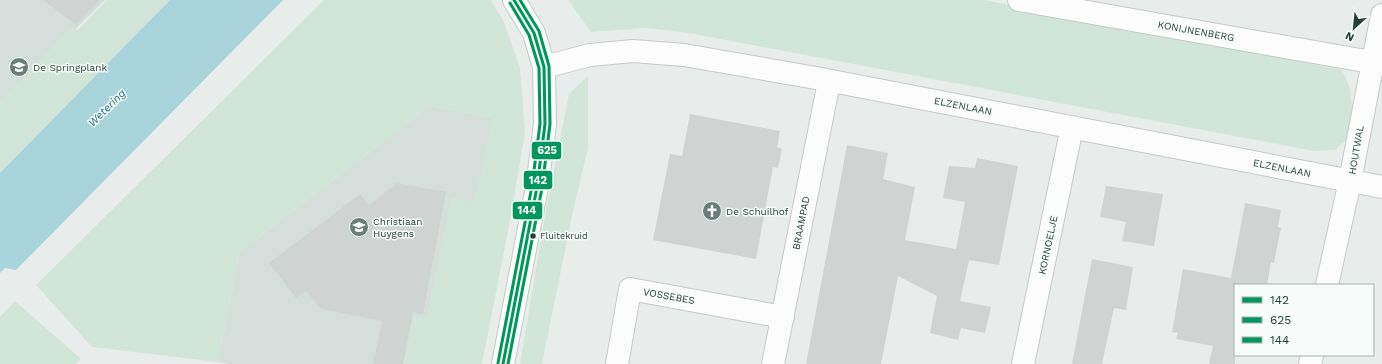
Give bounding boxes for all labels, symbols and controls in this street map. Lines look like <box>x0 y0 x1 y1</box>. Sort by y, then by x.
north arrow <box>1334 8 1374 48</box>
street label: KONIJNENBERG <box>1157 19 1235 43</box>
text: N <box>1343 29 1356 44</box>
school or university icon: De Springplank <box>8 56 30 78</box>
place label: De Springplank <box>33 62 107 73</box>
water label: Wetering <box>86 87 128 129</box>
street label: ELZENLAAN <box>933 95 993 117</box>
street label: HOUTWAL <box>1346 125 1366 175</box>
line badge: 625 <box>531 141 562 160</box>
text: 625 <box>537 144 557 157</box>
street label: ELZENLAAN <box>1252 157 1312 179</box>
line badge: 142 <box>523 170 553 190</box>
text: 142 <box>529 174 548 187</box>
street label: BRAAMPAD <box>790 195 812 251</box>
church icon: De Schuilhof <box>701 200 723 222</box>
line badge: 144 <box>512 201 543 220</box>
text: 144 <box>518 204 536 217</box>
place label: De Schuilhof <box>726 206 789 217</box>
street label: KORNOELJE <box>1036 215 1060 275</box>
school or university icon: Christiaan Huygens <box>348 216 370 238</box>
place label: Christiaan Huygens <box>373 216 422 239</box>
marker: Fluitekruid <box>528 231 538 241</box>
place label: Fluitekruid <box>540 231 588 241</box>
legend <box>1234 284 1374 356</box>
street label: VOSSEBES <box>642 286 696 306</box>
text: 142 <box>1270 293 1289 307</box>
text: 625 <box>1270 313 1291 327</box>
text: 144 <box>1270 333 1289 347</box>

